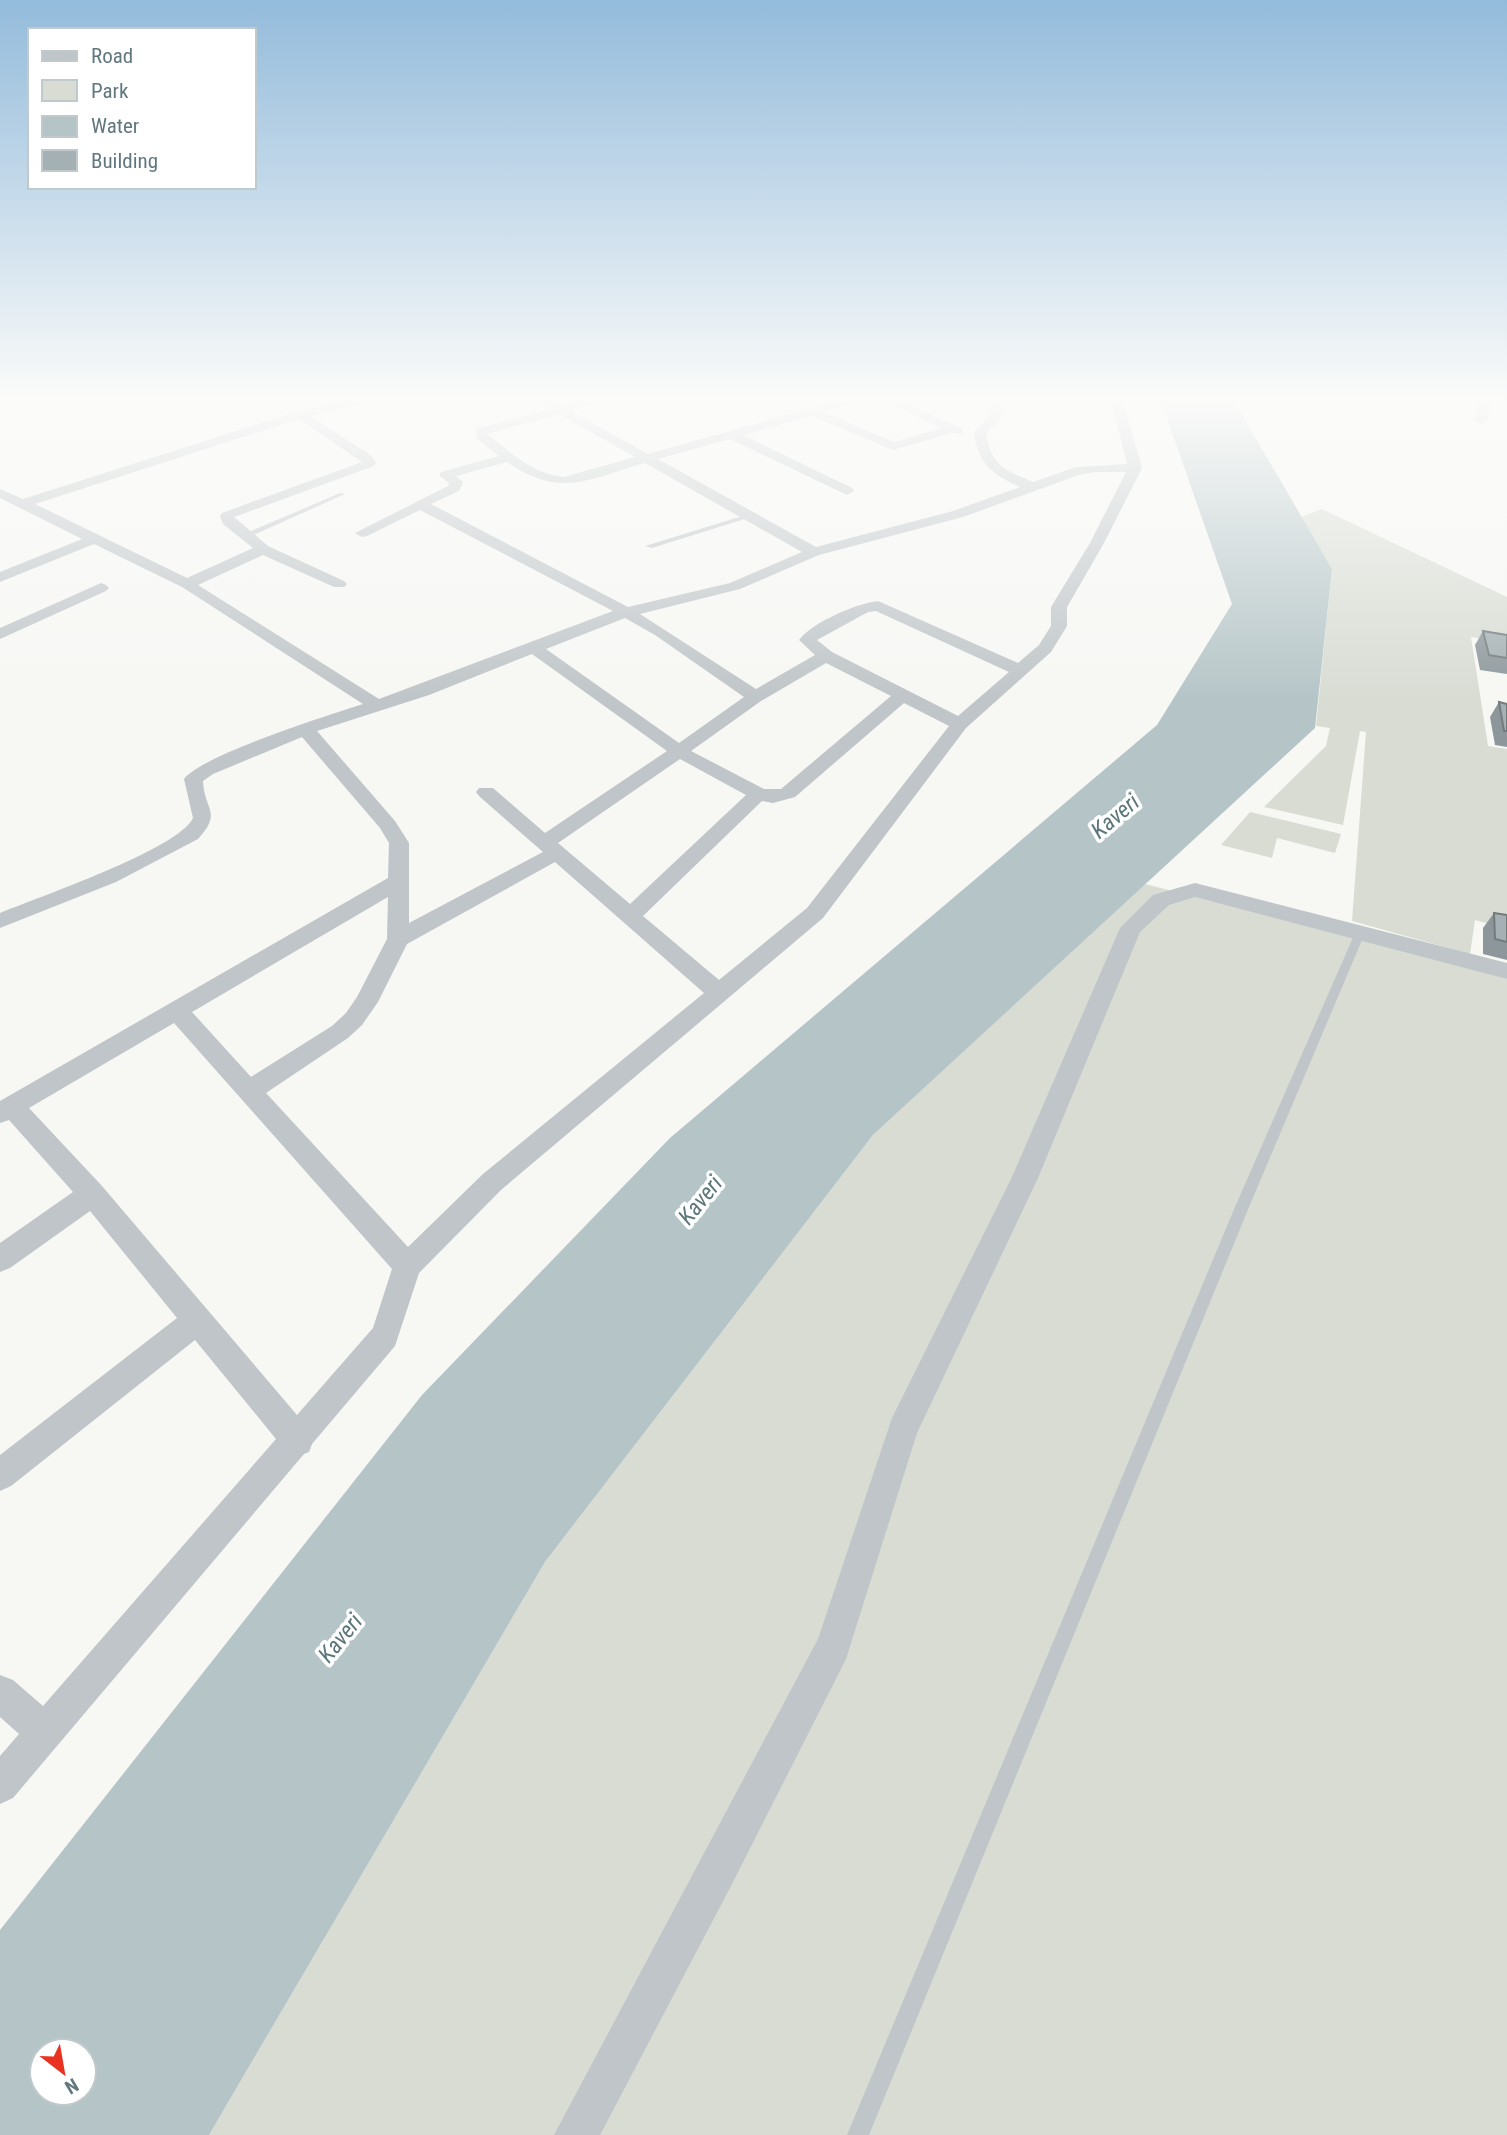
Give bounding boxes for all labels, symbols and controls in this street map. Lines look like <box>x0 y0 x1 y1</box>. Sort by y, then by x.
legend <box>28 28 256 189</box>
text: Road <box>91 44 133 68</box>
text: Park <box>91 79 129 103</box>
text: Water <box>91 114 139 138</box>
text: Building <box>91 149 158 173</box>
water label: Kaveri <box>1086 788 1146 844</box>
water label: Kaveri <box>673 1170 729 1230</box>
water label: Kaveri <box>313 1608 369 1668</box>
north arrow <box>28 2037 98 2107</box>
text: N <box>61 2073 82 2099</box>

